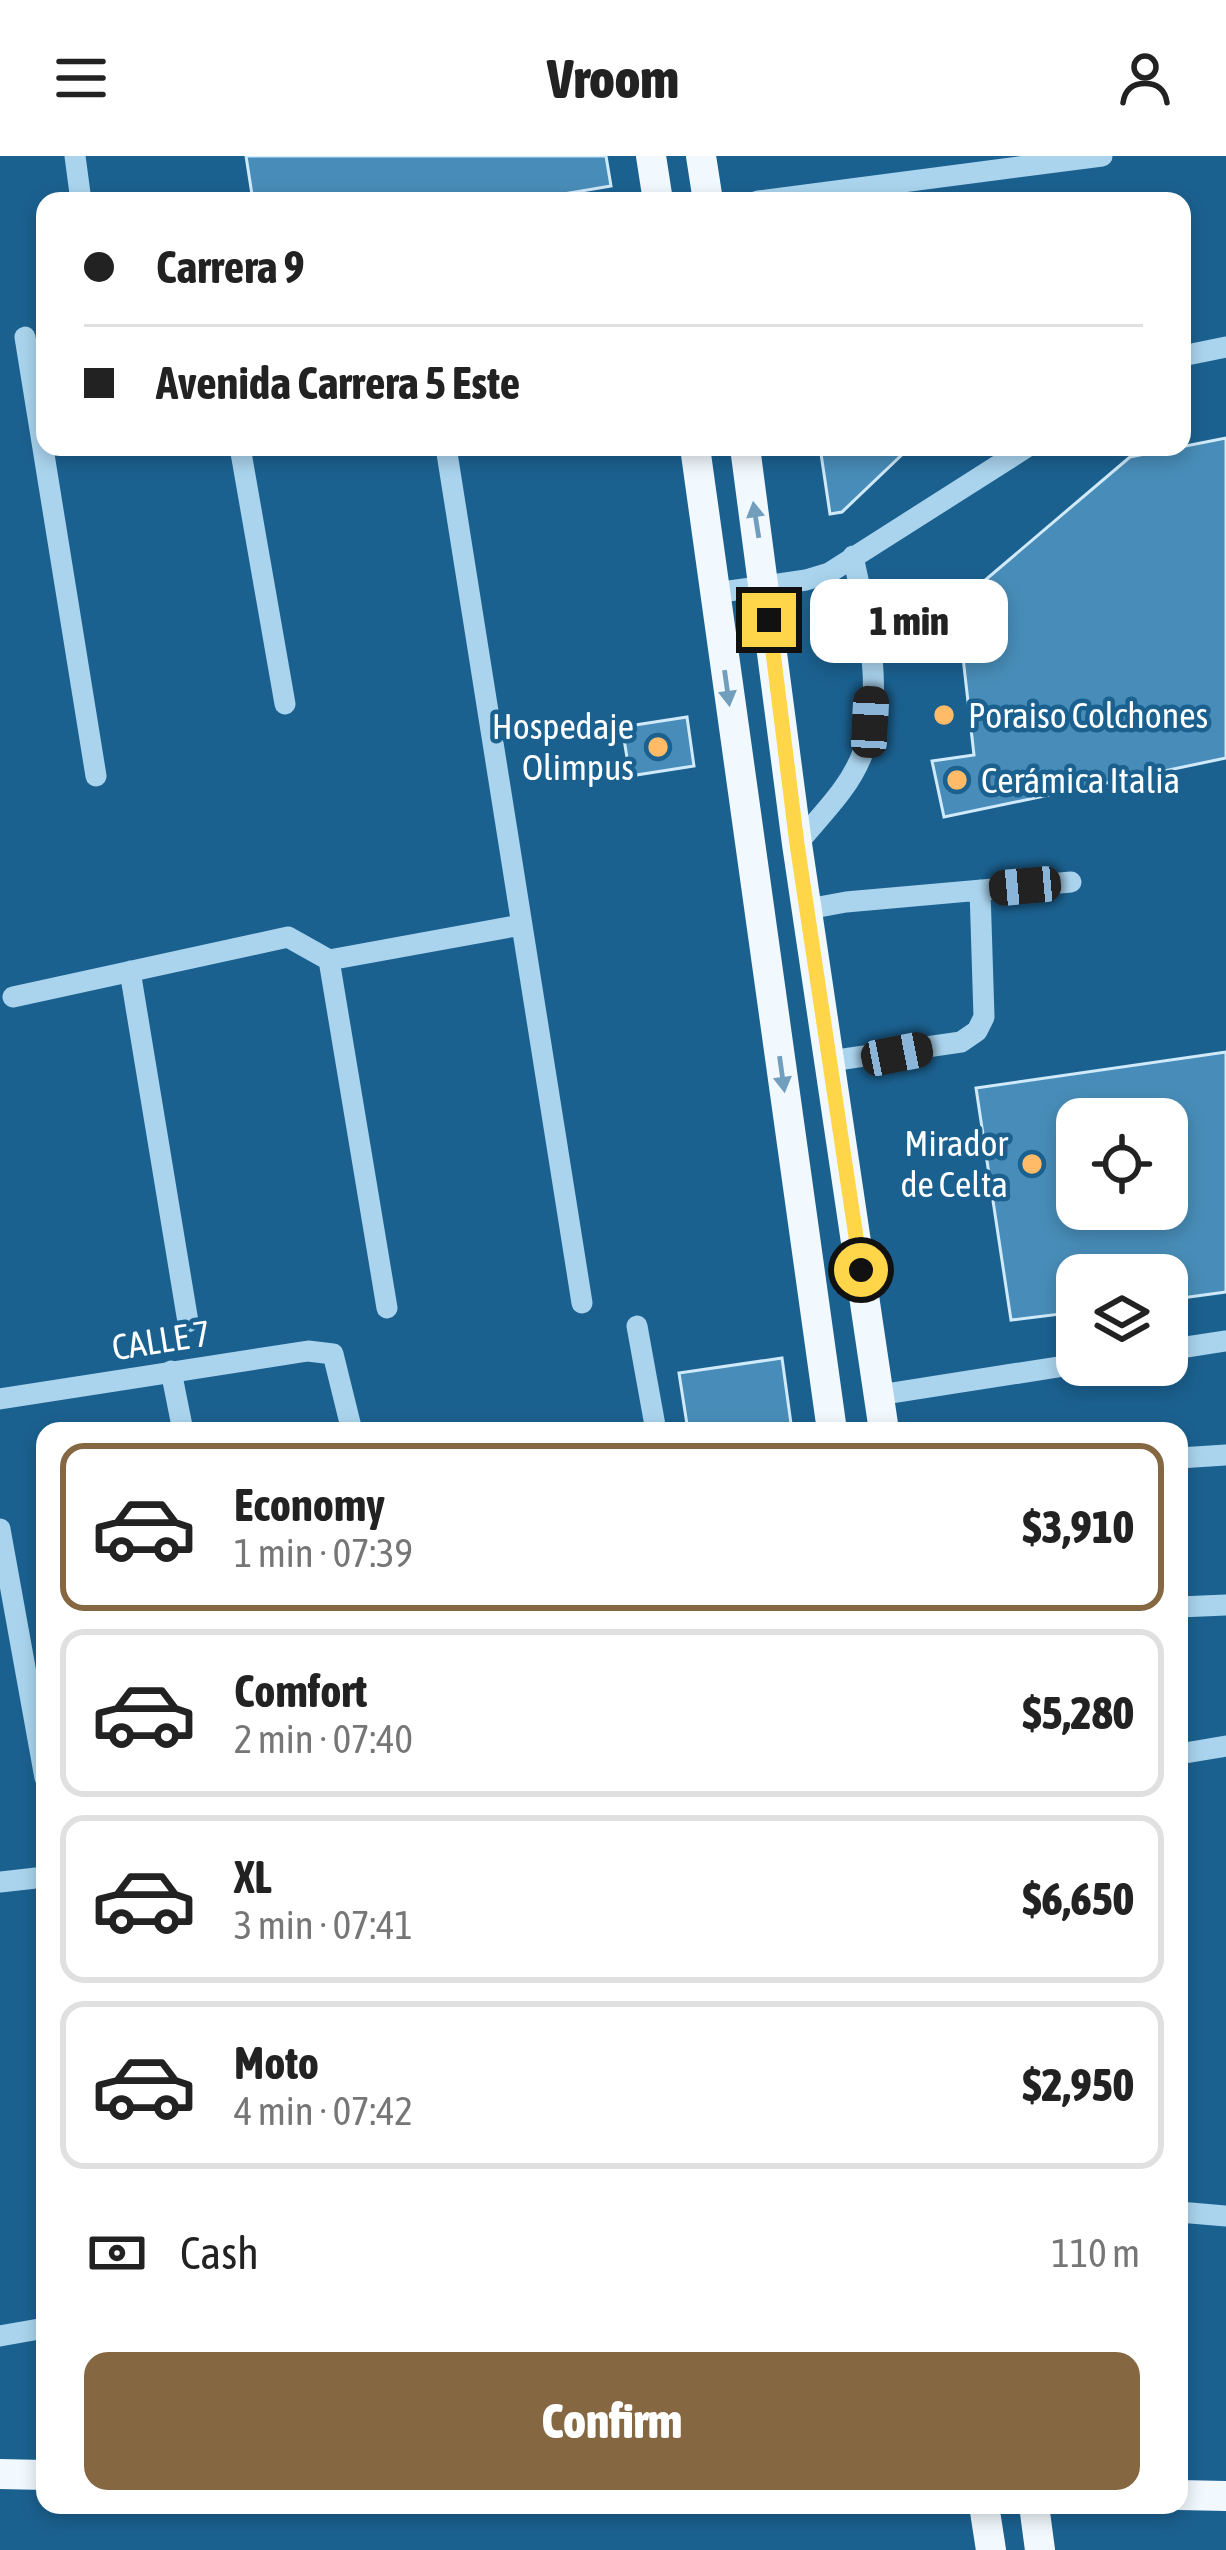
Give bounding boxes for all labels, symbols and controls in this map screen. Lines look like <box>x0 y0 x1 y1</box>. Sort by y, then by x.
icon: menu <box>48 45 114 111</box>
icon: person <box>1112 45 1178 111</box>
text: Vroom <box>547 48 679 109</box>
text: Carrera 9 <box>156 241 305 293</box>
text: Avenida Carrera 5 Este <box>156 357 520 409</box>
one-way arrow <box>746 500 765 538</box>
callout: 1 min <box>811 578 1009 662</box>
route end <box>742 593 796 647</box>
text: 1 min <box>869 599 949 643</box>
one-way arrow <box>718 670 737 707</box>
car <box>850 685 890 759</box>
place label: Poraiso Colchones <box>968 694 1208 736</box>
marker: Poraiso Colchones <box>931 702 957 728</box>
place label: Hospedaje Olimpus <box>492 705 634 788</box>
marker: Hospedaje Olimpus <box>645 734 671 760</box>
place label: Cerámica Italia <box>981 759 1180 801</box>
marker: Cerámica Italia <box>944 767 970 793</box>
car <box>988 865 1062 907</box>
car <box>858 1029 936 1079</box>
one-way arrow <box>773 1056 792 1093</box>
map controls <box>1056 1098 1188 1386</box>
button: locate <box>1056 1098 1188 1230</box>
place label: Mirador de Celta <box>900 1122 1009 1205</box>
marker: Mirador de Celta <box>1019 1151 1045 1177</box>
route start <box>834 1243 888 1297</box>
button: layers <box>1056 1254 1188 1386</box>
street label: CALLE 7 <box>109 1312 213 1368</box>
icon: car <box>90 1473 198 1581</box>
text: Economy <box>234 1479 385 1531</box>
text: $3,910 <box>1022 1501 1134 1553</box>
text: 1 min · 07:39 <box>234 1531 413 1575</box>
icon: car <box>90 1659 198 1767</box>
text: Comfort <box>234 1665 367 1717</box>
text: $5,280 <box>1022 1687 1134 1739</box>
text: 2 min · 07:40 <box>234 1717 413 1761</box>
icon: car <box>90 1845 198 1953</box>
text: XL <box>234 1851 272 1903</box>
text: $6,650 <box>1022 1873 1134 1925</box>
text: 3 min · 07:41 <box>234 1903 413 1947</box>
icon: car <box>90 2031 198 2139</box>
text: Moto <box>234 2037 319 2089</box>
text: $2,950 <box>1022 2059 1134 2111</box>
text: 4 min · 07:42 <box>234 2089 413 2133</box>
icon: cash <box>84 2220 150 2286</box>
text: Cash <box>180 2227 259 2279</box>
text: 110 m <box>1052 2231 1140 2275</box>
button: Confirm <box>84 2352 1140 2490</box>

